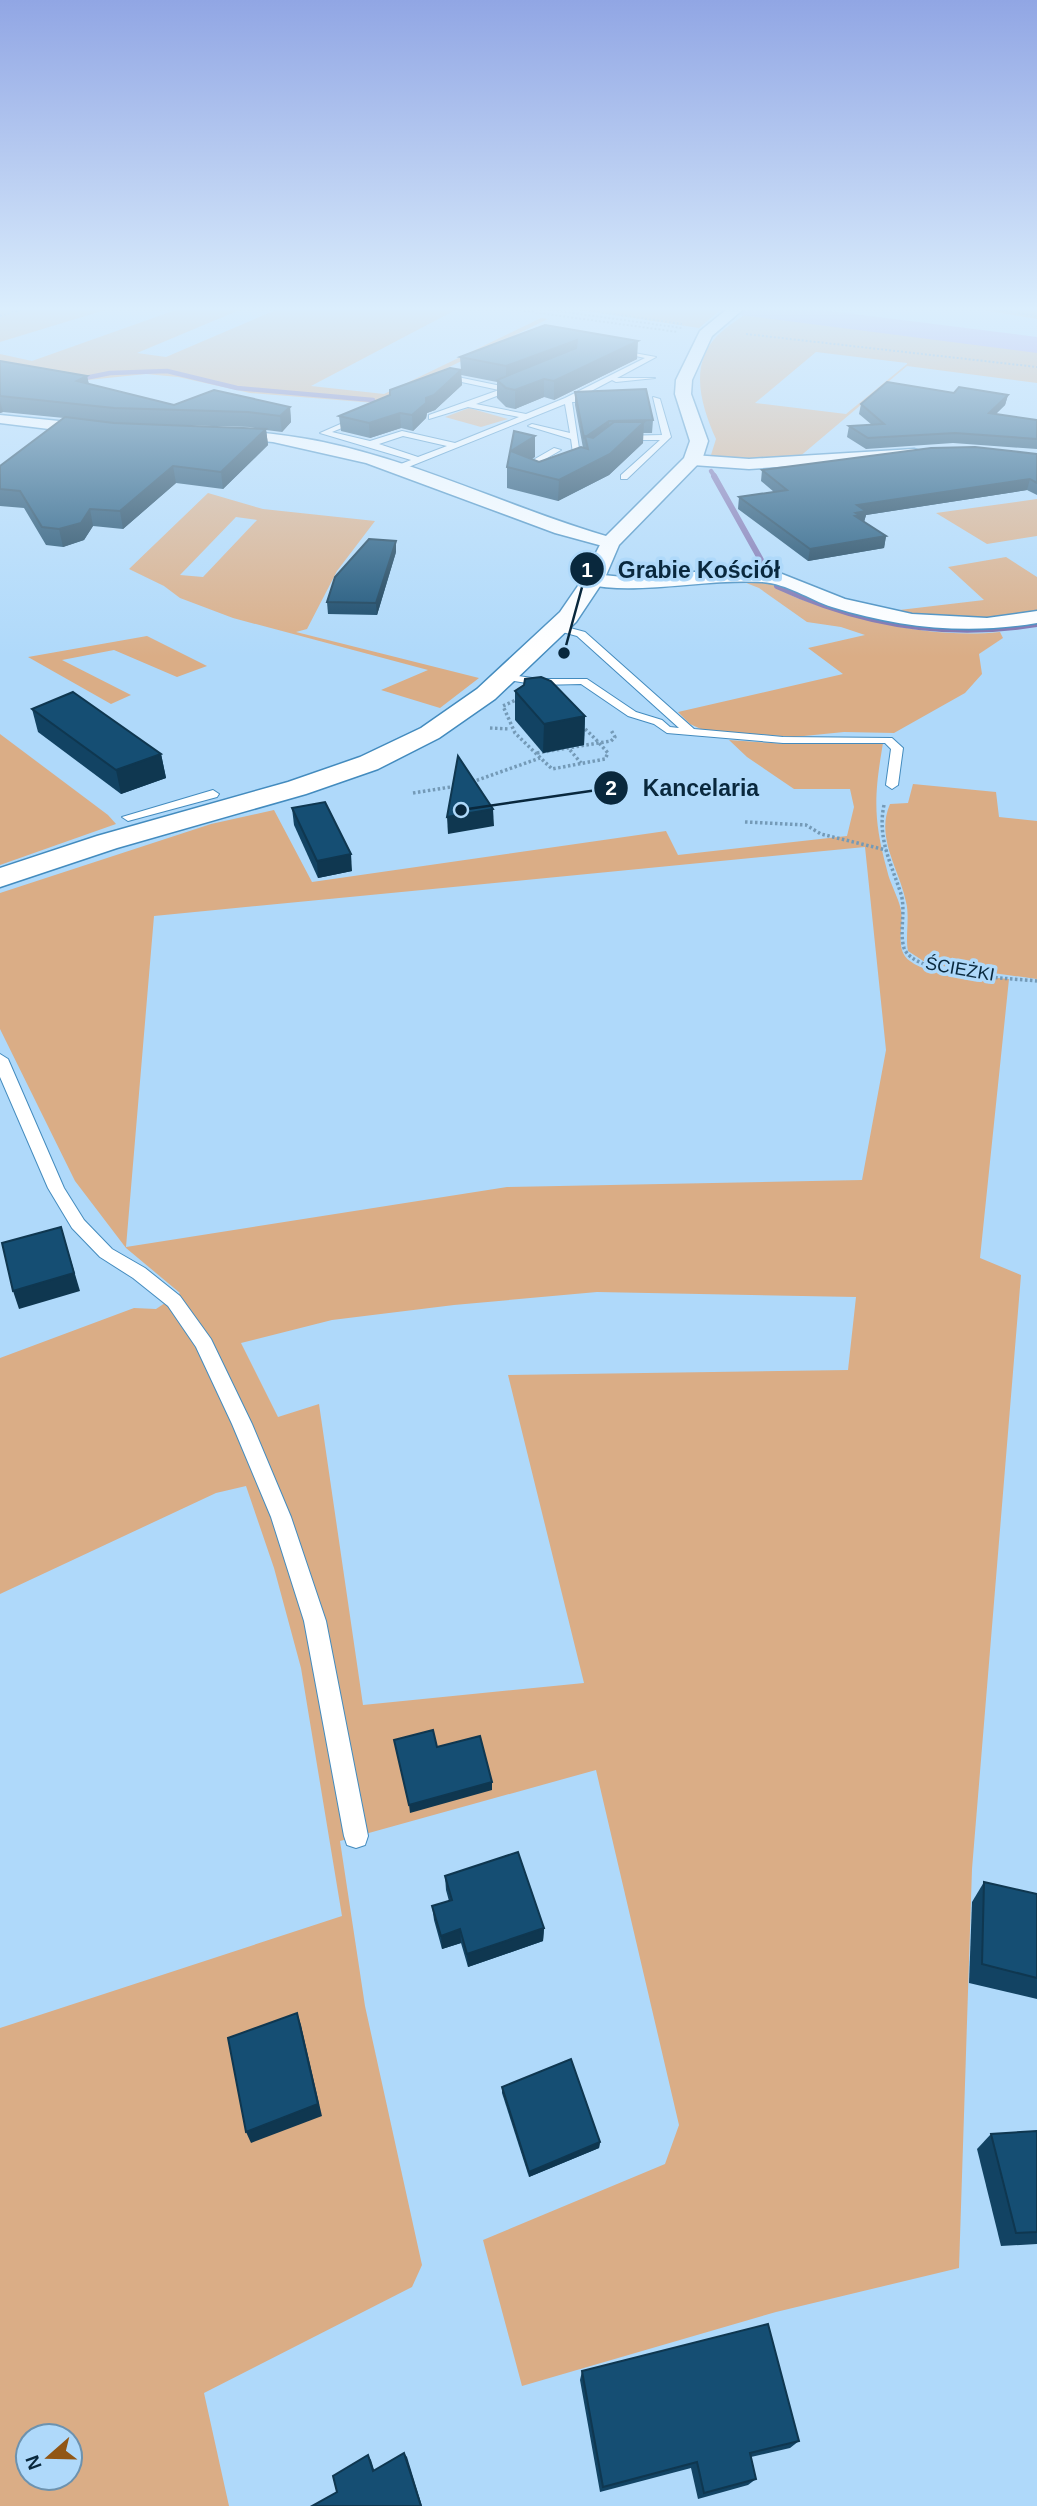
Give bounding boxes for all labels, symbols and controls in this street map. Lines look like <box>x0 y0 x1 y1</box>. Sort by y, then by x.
callout: Grabie Kościół <box>569 547 794 591</box>
text: Grabie Kościół <box>618 557 781 583</box>
text: 1 <box>581 558 593 581</box>
callout: Kancelaria <box>594 766 773 810</box>
text: Kancelaria <box>643 775 759 801</box>
text: 2 <box>605 776 617 799</box>
street label: ŚCIEŻKI <box>924 952 996 985</box>
north arrow <box>14 2422 84 2492</box>
text: N <box>21 2453 46 2473</box>

